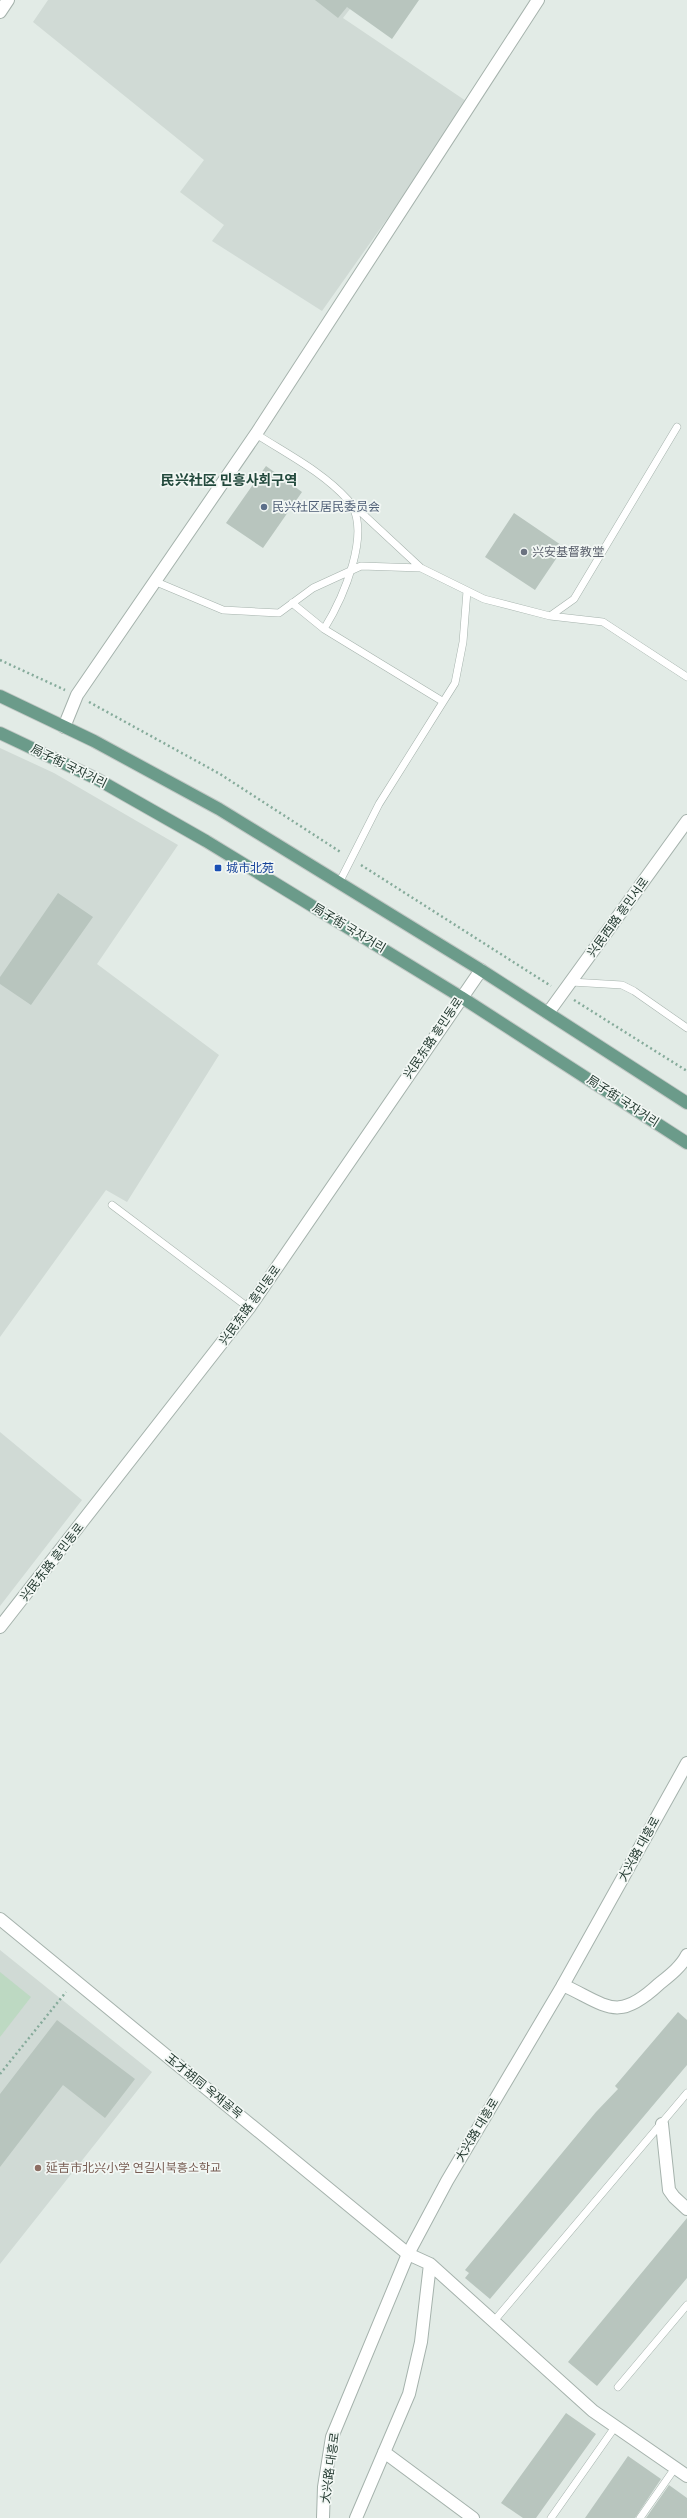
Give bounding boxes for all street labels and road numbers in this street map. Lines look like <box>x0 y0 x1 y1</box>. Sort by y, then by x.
street label: 局子街 국자거리 <box>29 741 110 790</box>
street label: 兴民西路 흥민서로 <box>584 874 651 959</box>
street label: 局子街 국자거리 <box>310 900 389 954</box>
street label: 兴民东路 흥민동로 <box>400 994 464 1081</box>
street label: 局子街 국자거리 <box>585 1072 662 1129</box>
street label: 兴民东路 흥민동로 <box>216 1262 283 1347</box>
street label: 兴民东路 흥민동로 <box>17 1520 86 1603</box>
street label: 大兴路 대흥로 <box>615 1814 662 1883</box>
street label: 玉才胡同 옥재골목 <box>163 2050 246 2121</box>
street label: 大兴路 대흥로 <box>452 2095 501 2164</box>
street label: 大兴路 대흥로 <box>317 2431 341 2504</box>

